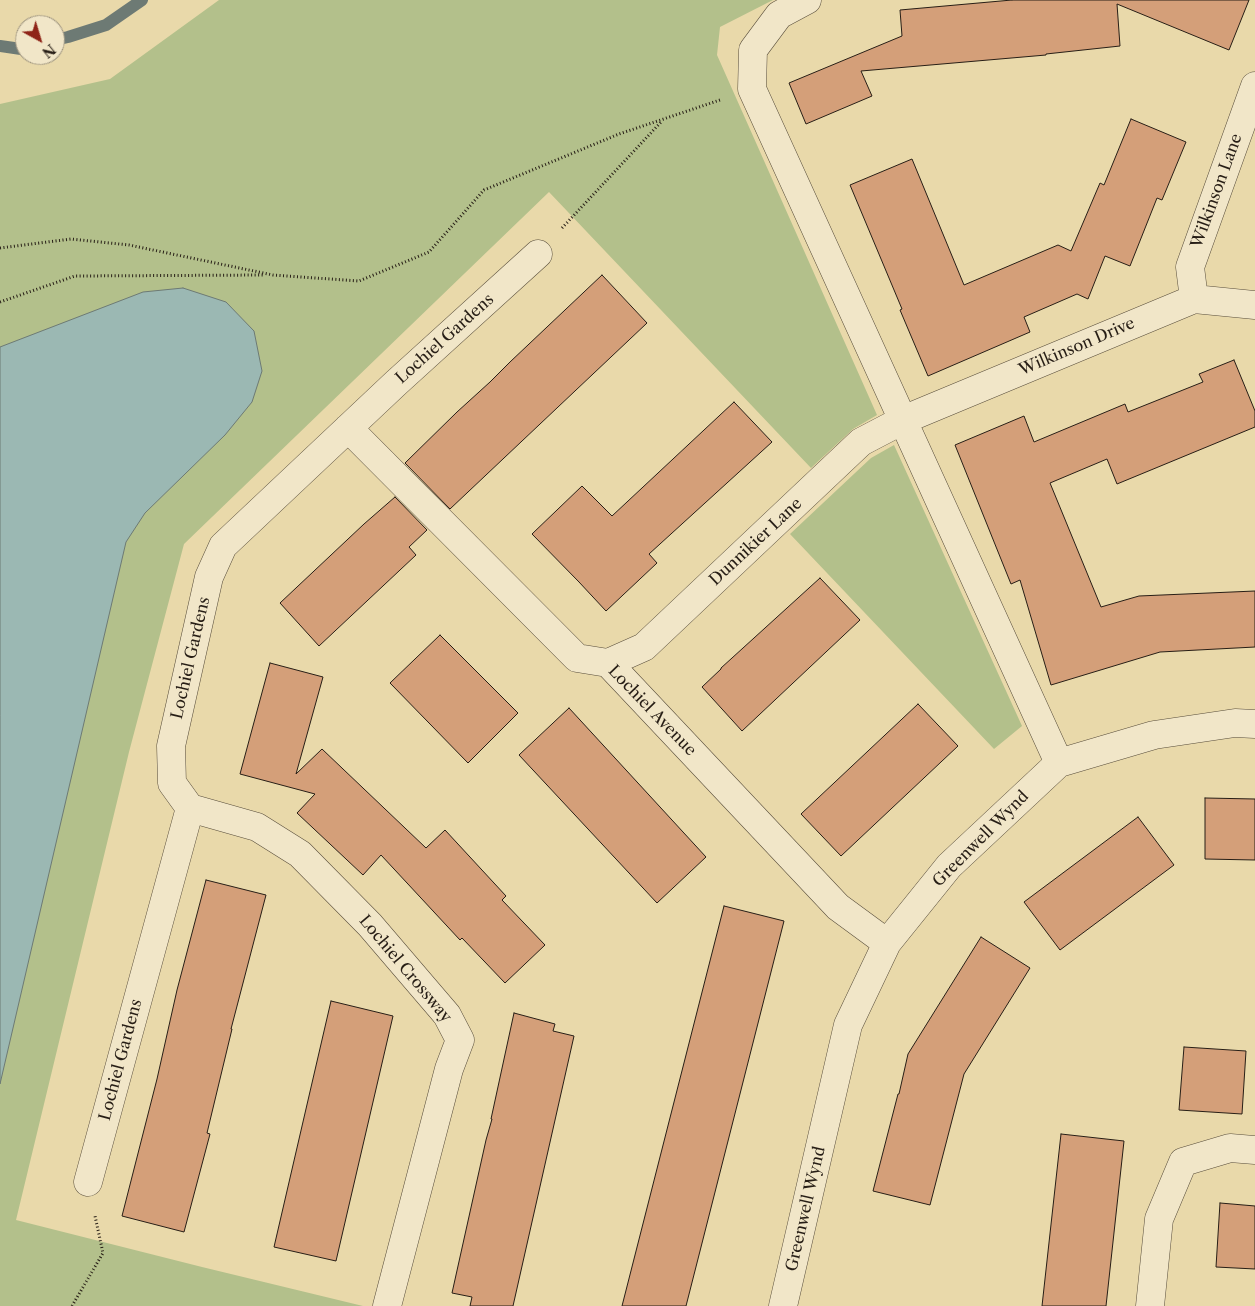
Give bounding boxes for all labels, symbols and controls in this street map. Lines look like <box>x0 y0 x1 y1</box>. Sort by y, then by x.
north arrow <box>15 15 65 65</box>
text: N <box>38 40 59 62</box>
street label: Wilkinson Lane <box>1187 131 1247 251</box>
street label: Lochiel Gardens <box>392 290 498 388</box>
street label: Wilkinson Drive <box>1016 314 1138 380</box>
street label: Dunnikier Lane <box>706 494 806 590</box>
street label: Lochiel Gardens <box>168 595 214 721</box>
street label: Lochiel Avenue <box>604 662 700 760</box>
street label: Greenwell Wynd <box>929 787 1033 891</box>
street label: Lochiel Crossway <box>355 912 455 1026</box>
street label: Lochiel Gardens <box>96 997 146 1123</box>
street label: Greenwell Wynd <box>782 1145 830 1273</box>

